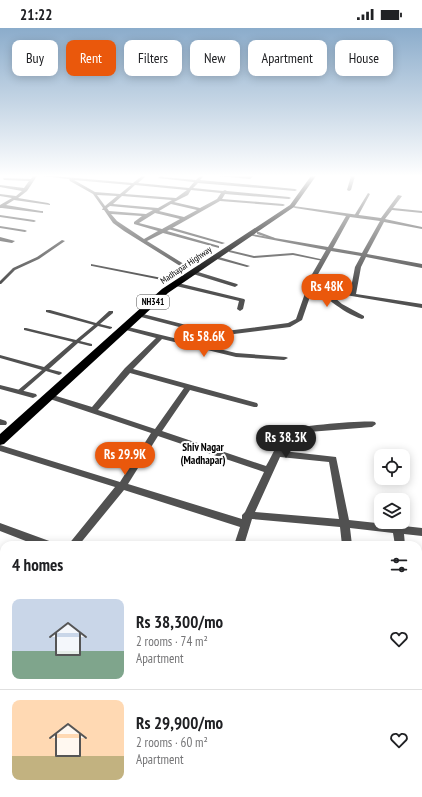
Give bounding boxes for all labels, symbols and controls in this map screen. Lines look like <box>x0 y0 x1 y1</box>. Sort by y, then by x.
text: 21:22 <box>20 5 52 24</box>
chip: Buy <box>12 40 58 76</box>
chip: Rent <box>66 40 116 76</box>
chip: Filters <box>124 40 182 76</box>
chip: New <box>190 40 240 76</box>
chip: Apartment <box>248 40 327 76</box>
chip: House <box>335 40 393 76</box>
street label: Madhapar Highway <box>158 243 214 286</box>
pin: Rs 48K <box>294 274 360 308</box>
text: Rs 48K <box>311 278 343 295</box>
road number: NH341 <box>137 295 169 309</box>
pin: Rs 58.6K <box>163 324 245 358</box>
text: Rs 58.6K <box>183 328 225 345</box>
pin: Rs 38.3K <box>245 425 327 459</box>
text: Rs 38.3K <box>265 429 307 446</box>
district label: Shiv Nagar (Madhapar) <box>180 440 226 467</box>
pin: Rs 29.9K <box>84 442 166 476</box>
text: Rs 29.9K <box>104 446 146 463</box>
map controls <box>374 449 410 529</box>
button: locate <box>374 449 410 485</box>
button: layers <box>374 493 410 529</box>
text: 4 homes <box>12 554 63 576</box>
icon: filters <box>388 554 410 576</box>
text: Rs 38,300/mo <box>136 611 223 633</box>
icon: home <box>44 615 92 663</box>
icon: heart <box>388 628 410 650</box>
text: 2 rooms · 74 m² <box>136 633 208 650</box>
text: Apartment <box>136 650 184 667</box>
text: Rs 29,900/mo <box>136 712 223 734</box>
icon: home <box>44 716 92 764</box>
icon: heart <box>388 729 410 751</box>
text: 2 rooms · 60 m² <box>136 734 208 751</box>
text: Apartment <box>136 751 184 768</box>

